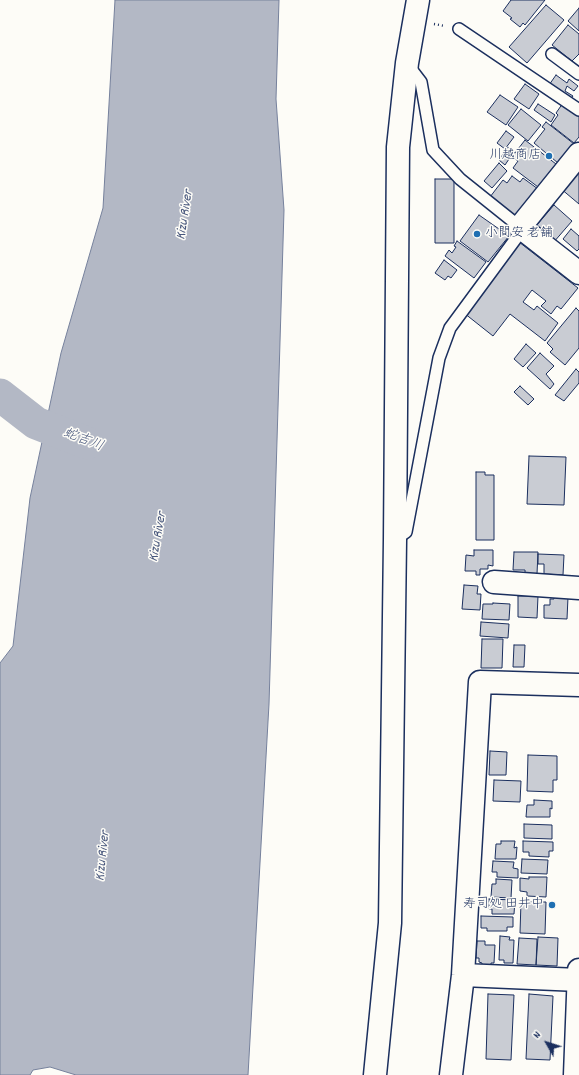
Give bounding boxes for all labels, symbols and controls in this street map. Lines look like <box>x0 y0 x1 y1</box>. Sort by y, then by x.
place label: 川越商店 <box>489 148 541 164</box>
marker: 川越商店 <box>544 151 554 161</box>
water label: Kizu River <box>174 189 198 241</box>
place label: 小間安 老舗 <box>485 226 553 242</box>
marker: 小間安 老舗 <box>472 229 482 239</box>
water label: 蛇吉川 <box>60 426 106 456</box>
water label: Kizu River <box>146 511 172 563</box>
water label: Kizu River <box>93 830 115 882</box>
place label: 寿司処 田井中 <box>463 897 544 913</box>
marker: 寿司処 田井中 <box>547 900 557 910</box>
north arrow <box>527 1023 567 1063</box>
text: N <box>530 1028 546 1043</box>

